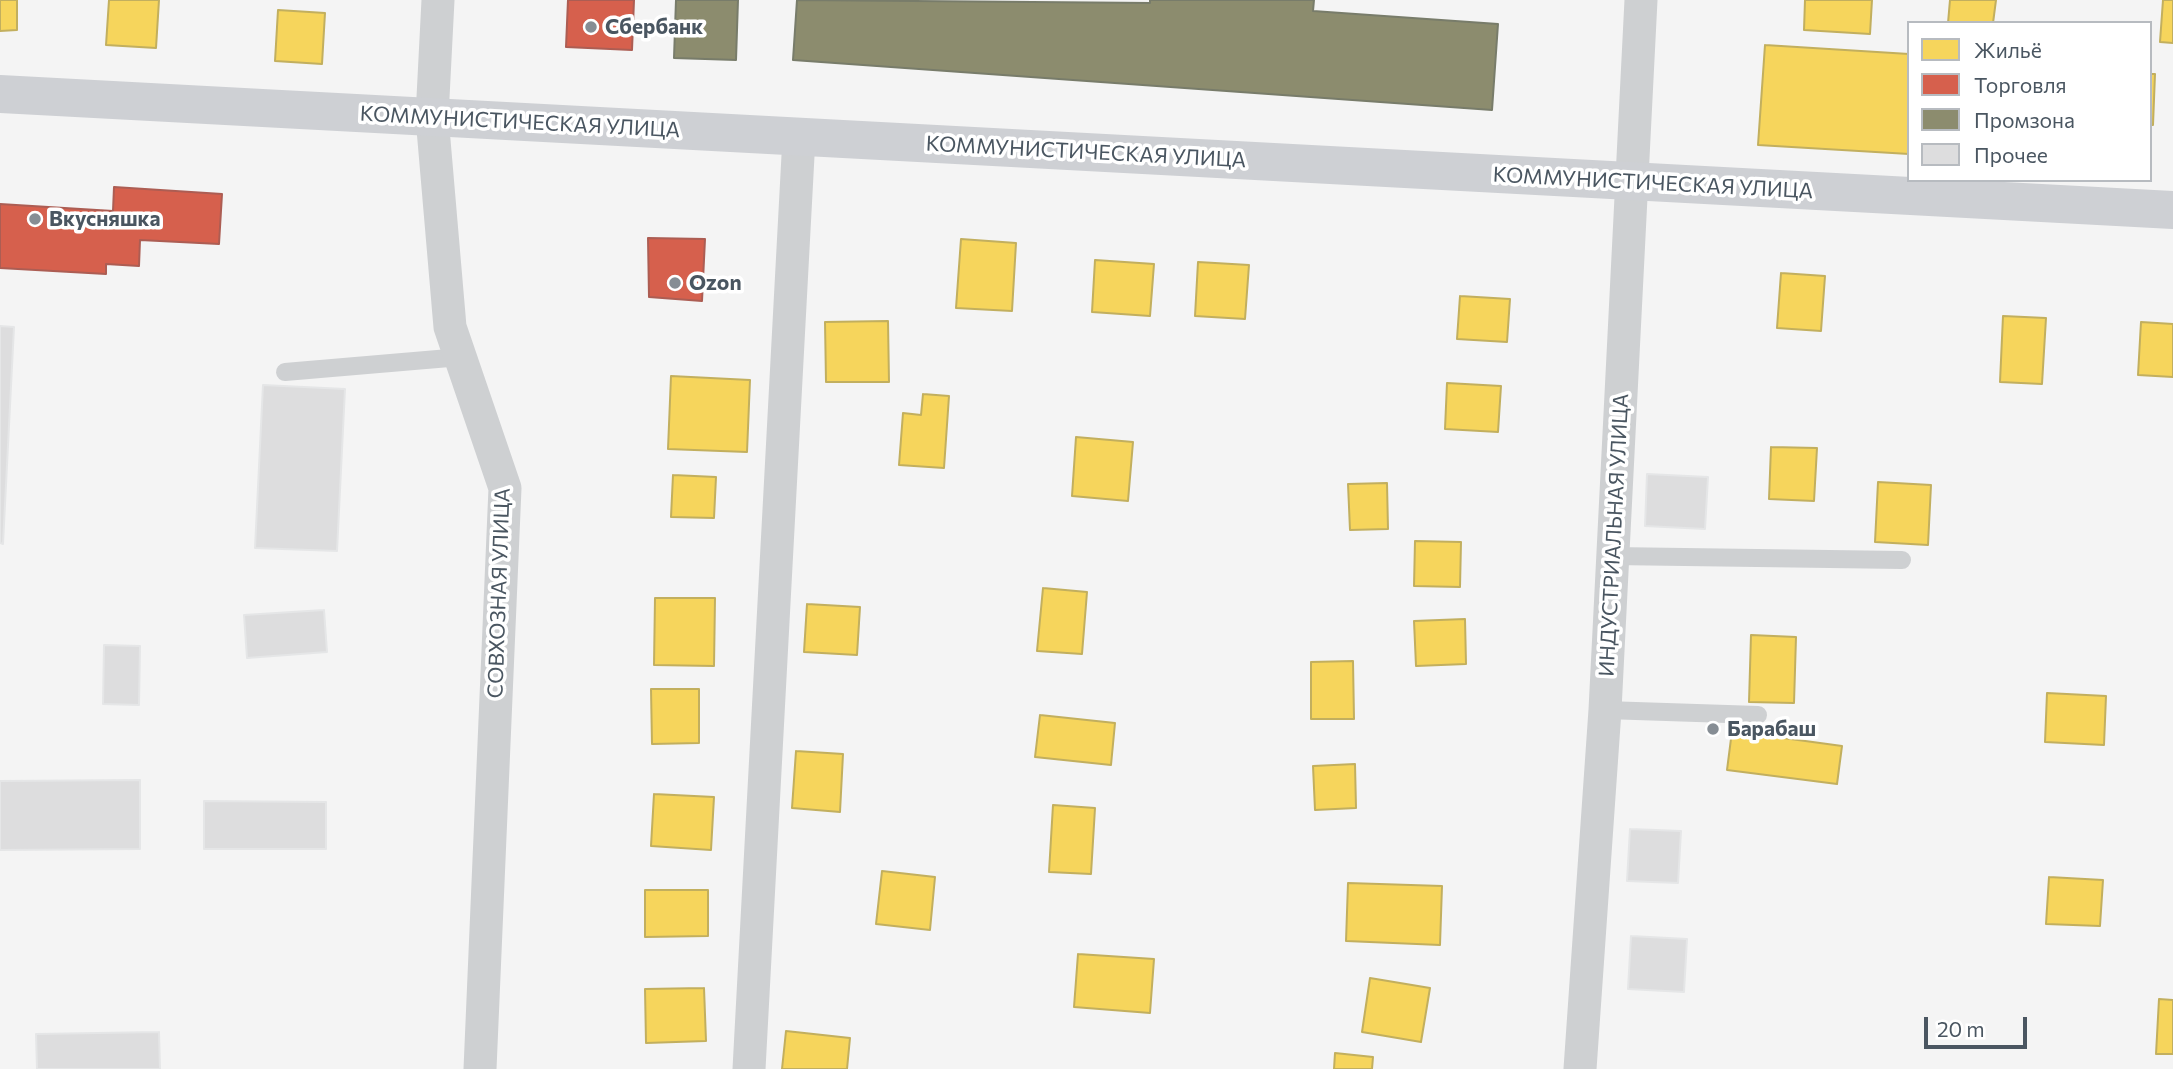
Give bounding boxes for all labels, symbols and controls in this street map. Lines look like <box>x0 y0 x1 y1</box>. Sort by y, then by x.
place label: Сбербанк <box>605 14 703 40</box>
marker: Сбербанк <box>583 19 599 35</box>
legend <box>1907 21 2152 182</box>
text: Жильё <box>1974 37 2042 62</box>
text: Торговля <box>1974 72 2067 97</box>
street label: КОММУНИСТИЧЕСКАЯ УЛИЦА <box>359 101 681 143</box>
text: Промзона <box>1974 107 2075 132</box>
street label: КОММУНИСТИЧЕСКАЯ УЛИЦА <box>925 131 1247 173</box>
text: Прочее <box>1974 142 2048 167</box>
street label: КОММУНИСТИЧЕСКАЯ УЛИЦА <box>1492 162 1814 204</box>
place label: Вкусняшка <box>49 206 160 232</box>
marker: Вкусняшка <box>27 211 43 227</box>
place label: Ozon <box>689 270 742 296</box>
marker: Ozon <box>667 275 683 291</box>
street label: ИНДУСТРИАЛЬНАЯ УЛИЦА <box>1594 393 1634 677</box>
street label: СОВХОЗНАЯ УЛИЦА <box>483 487 515 699</box>
place label: Барабаш <box>1727 716 1816 742</box>
marker: Барабаш <box>1705 721 1721 737</box>
scale bar <box>1928 1002 2031 1046</box>
text: 20 m <box>1937 1016 1985 1041</box>

